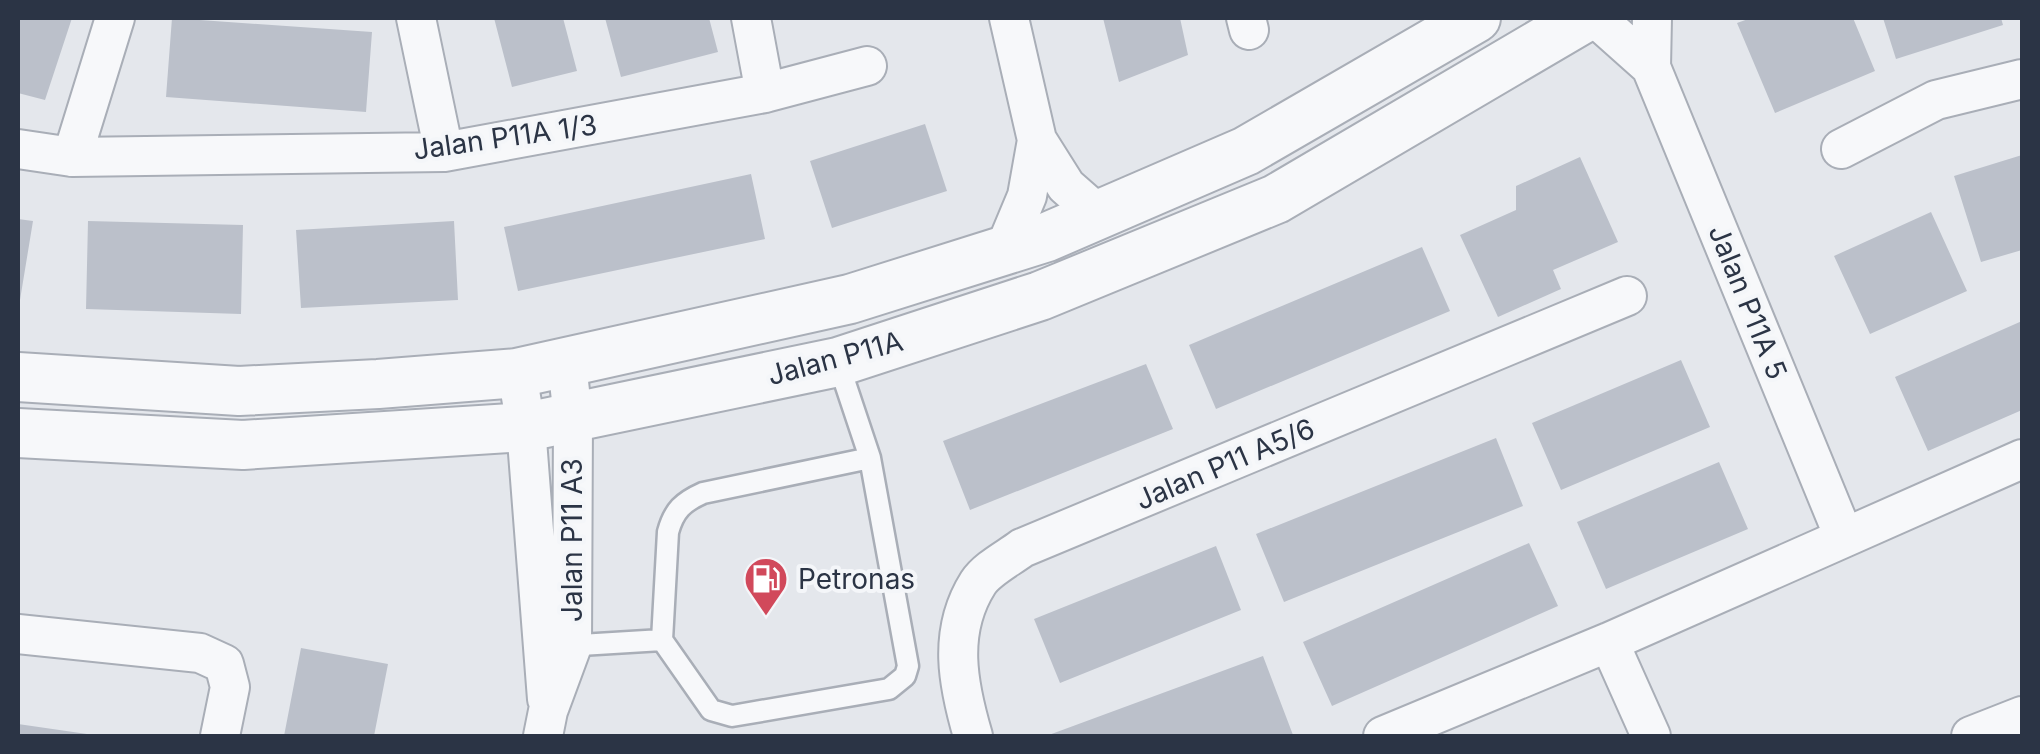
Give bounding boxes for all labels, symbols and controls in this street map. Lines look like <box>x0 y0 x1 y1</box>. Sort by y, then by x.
street label: Jalan P11A 1/3 <box>411 107 599 167</box>
street label: Jalan P11A 5 <box>1702 220 1794 384</box>
street label: Jalan P11A <box>764 324 906 392</box>
street label: Jalan P11 A5/6 <box>1130 411 1320 517</box>
street label: Jalan P11 A3 <box>555 458 589 622</box>
fuel station icon: Petronas <box>743 556 789 617</box>
place label: Petronas <box>798 562 915 596</box>

